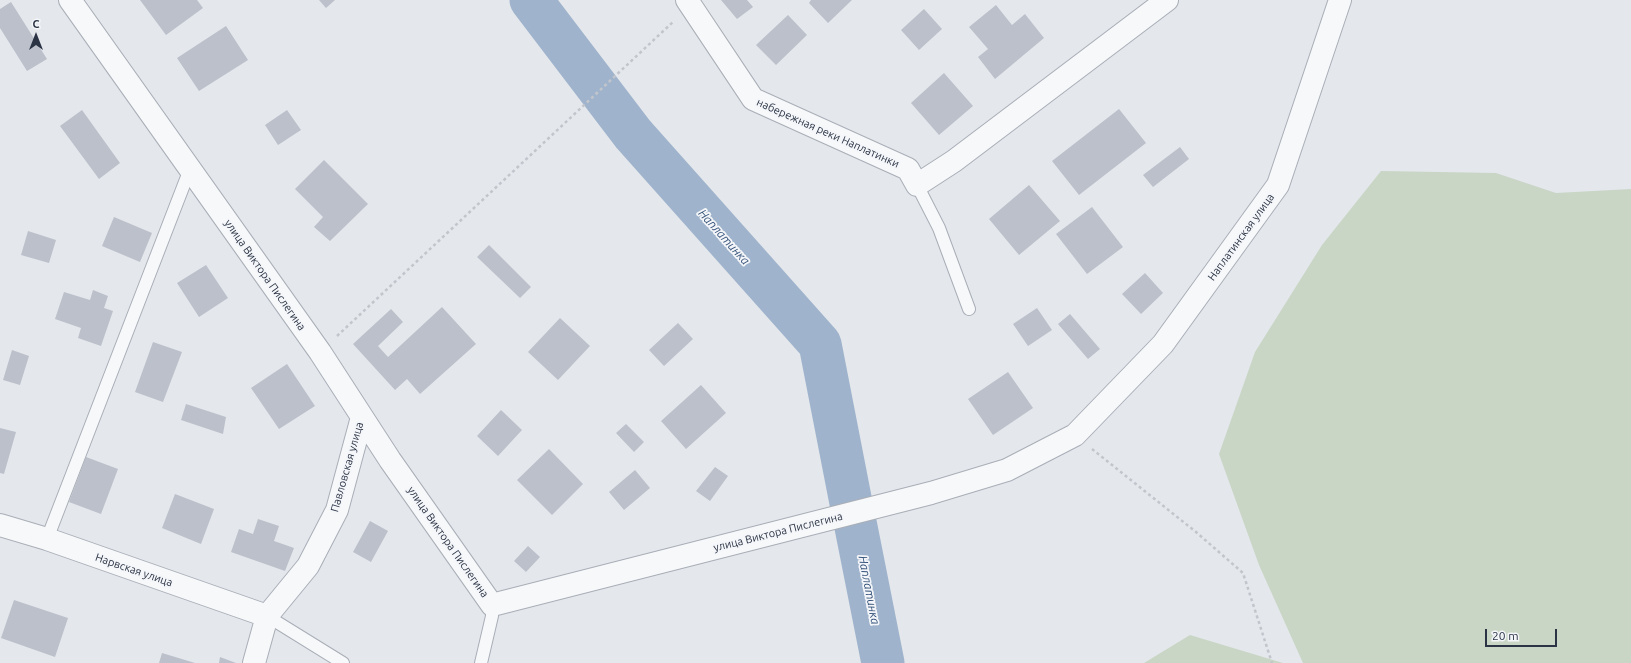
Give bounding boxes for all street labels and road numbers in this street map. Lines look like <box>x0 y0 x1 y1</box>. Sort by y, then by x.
street label: набережная реки Наплатинки <box>755 96 901 170</box>
street label: Наплатинская улица <box>1205 191 1277 283</box>
street label: улица Виктора Пислегина <box>222 217 308 333</box>
street label: Павловская улица <box>328 420 366 514</box>
street label: улица Виктора Пислегина <box>405 484 491 600</box>
street label: улица Виктора Пислегина <box>712 510 844 554</box>
street label: Нарвская улица <box>94 551 174 589</box>

